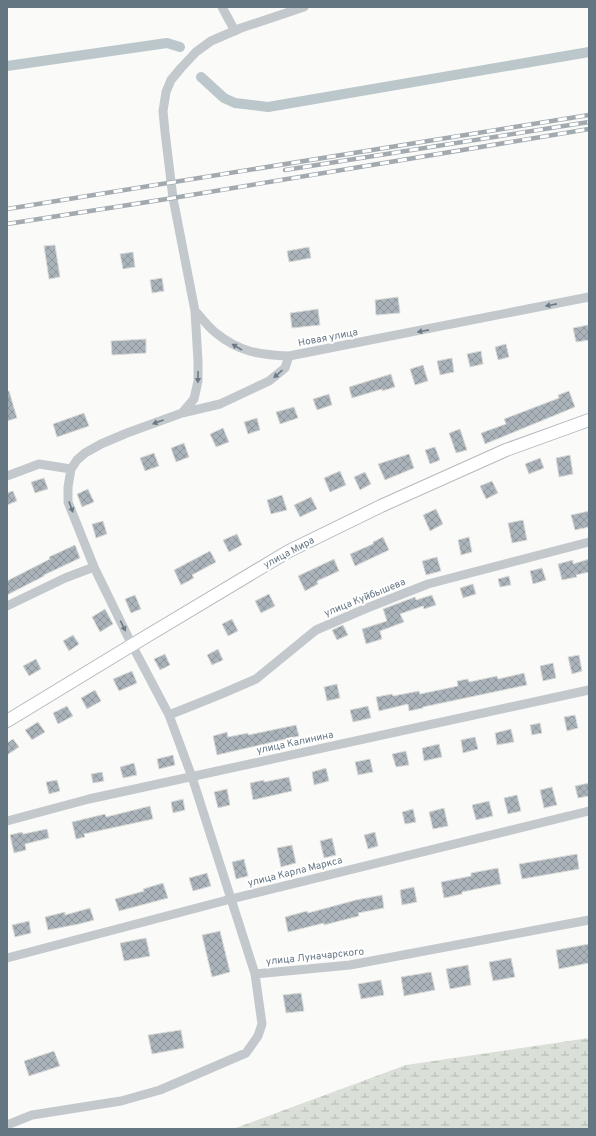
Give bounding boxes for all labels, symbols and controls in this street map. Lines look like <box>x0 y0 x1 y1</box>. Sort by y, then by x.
one-way arrow <box>545 302 557 308</box>
street label: Новая улица <box>297 326 359 350</box>
one-way arrow <box>417 328 429 334</box>
one-way arrow <box>231 343 243 350</box>
one-way arrow <box>273 369 283 378</box>
one-way arrow <box>194 371 201 383</box>
one-way arrow <box>152 419 164 425</box>
one-way arrow <box>68 502 74 514</box>
street label: улица Мира <box>261 534 317 572</box>
street label: улица Куйбышева <box>322 576 408 620</box>
one-way arrow <box>120 621 126 632</box>
street label: улица Калинина <box>255 729 335 757</box>
street label: улица Карла Маркса <box>246 854 344 890</box>
street label: улица Луначарского <box>265 945 365 969</box>

